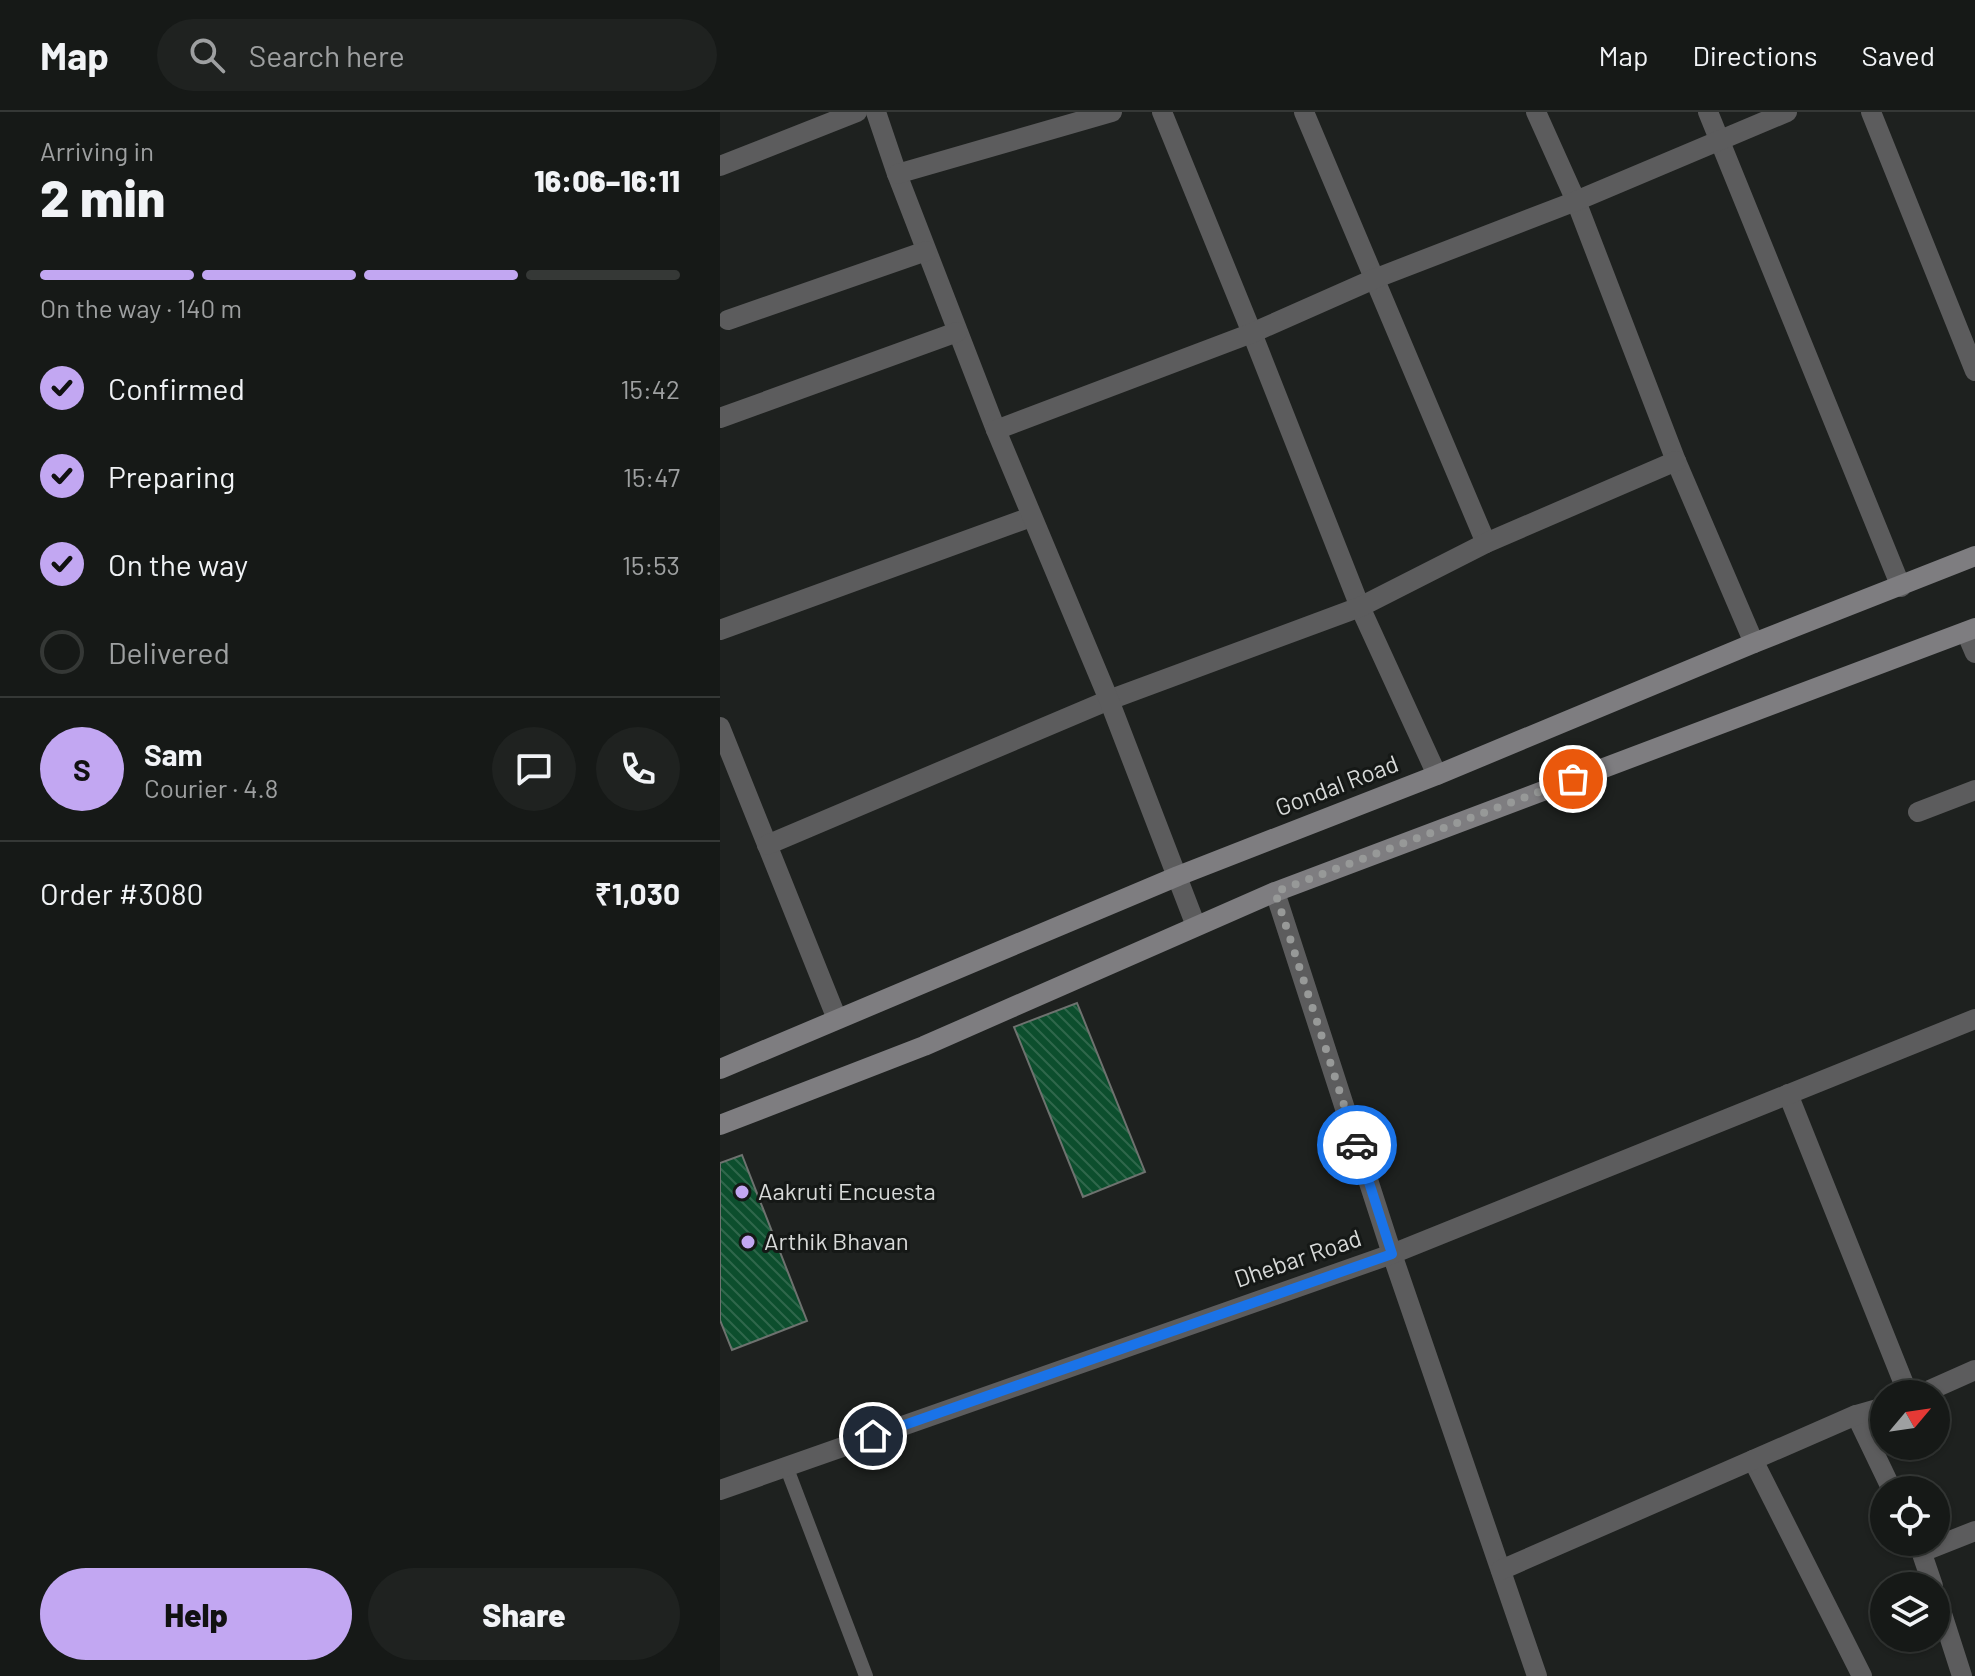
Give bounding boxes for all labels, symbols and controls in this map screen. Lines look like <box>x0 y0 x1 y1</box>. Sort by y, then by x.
search box <box>157 19 717 91</box>
text: Map <box>40 32 109 78</box>
icon: search <box>185 33 229 77</box>
text: Search here <box>249 37 405 73</box>
text: Map <box>1599 38 1648 72</box>
text: Directions <box>1692 38 1818 72</box>
text: Saved <box>1862 38 1935 72</box>
text: Arriving in <box>40 135 154 166</box>
text: 16:06–16:11 <box>534 162 680 198</box>
text: 2 min <box>40 165 165 227</box>
text: On the way · 140 m <box>40 292 242 323</box>
icon: check <box>40 366 84 410</box>
text: Confirmed <box>108 370 245 406</box>
text: 15:42 <box>620 373 680 404</box>
icon: check <box>40 454 84 498</box>
text: Preparing <box>108 458 235 494</box>
text: 15:47 <box>623 461 680 492</box>
icon: check <box>40 542 84 586</box>
text: On the way <box>108 546 248 582</box>
text: 15:53 <box>622 549 680 580</box>
text: Delivered <box>108 634 230 670</box>
button: chat <box>492 727 576 811</box>
button: phone <box>596 727 680 811</box>
text: Sam <box>144 736 203 772</box>
pin <box>1539 745 1607 813</box>
street label: Gondal Road <box>1271 748 1402 821</box>
text: S <box>73 751 91 787</box>
icon: bag <box>1551 757 1595 801</box>
text: Courier · 4.8 <box>144 772 278 803</box>
text: Order #3080 <box>40 875 203 911</box>
text: ₹1,030 <box>595 875 680 911</box>
courier <box>1317 1105 1397 1185</box>
icon: car <box>1335 1123 1379 1167</box>
place label: Aakruti Encuesta <box>758 1176 936 1205</box>
marker: Aakruti Encuesta <box>733 1183 751 1201</box>
street label: Dhebar Road <box>1230 1222 1365 1293</box>
place label: Arthik Bhavan <box>764 1226 909 1255</box>
marker: Arthik Bhavan <box>739 1233 757 1251</box>
north arrow <box>1870 1380 1950 1460</box>
map controls <box>1870 1380 1950 1652</box>
pin <box>839 1402 907 1470</box>
icon: home <box>851 1414 895 1458</box>
button: locate <box>1870 1476 1950 1556</box>
button: Help <box>40 1568 352 1660</box>
button: Share <box>368 1568 680 1660</box>
button: layers <box>1870 1572 1950 1652</box>

